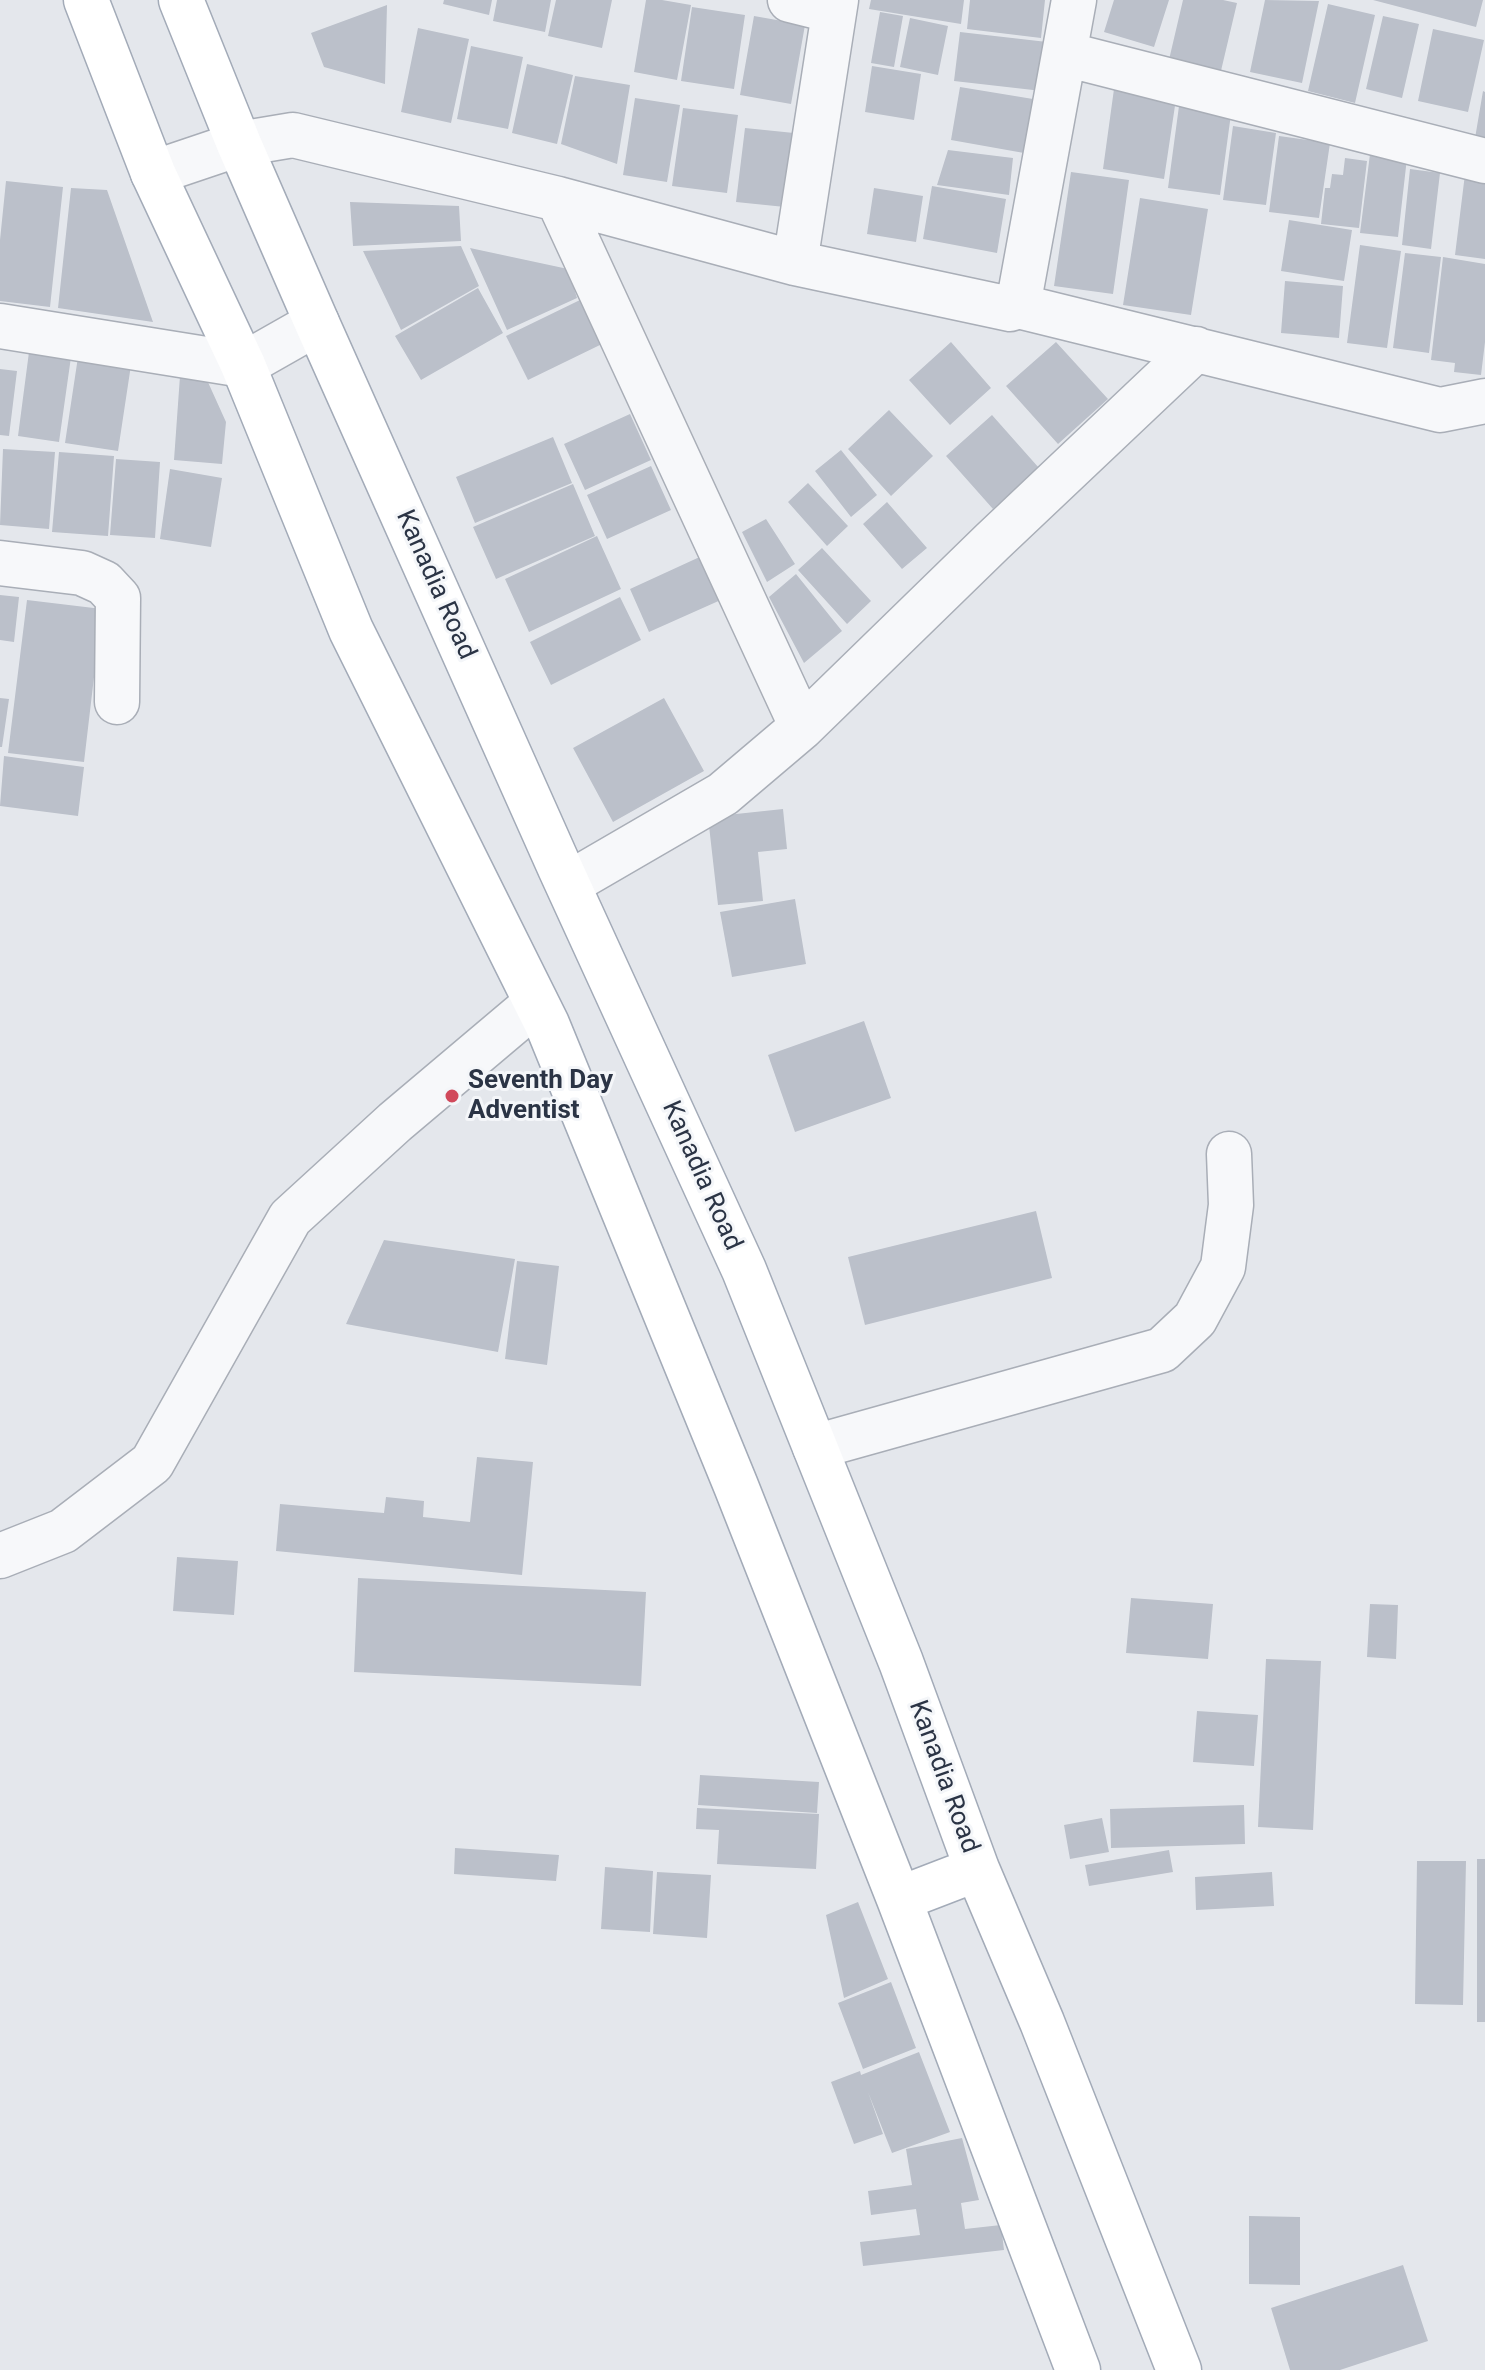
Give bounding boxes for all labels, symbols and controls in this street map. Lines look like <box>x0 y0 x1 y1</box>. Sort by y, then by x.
street label: Kanadia Road <box>388 505 482 665</box>
place label: Seventh Day Adventist <box>468 1065 613 1126</box>
marker: Seventh Day Adventist <box>443 1087 461 1105</box>
street label: Kanadia Road <box>654 1096 748 1256</box>
street label: Kanadia Road <box>901 1696 985 1858</box>

